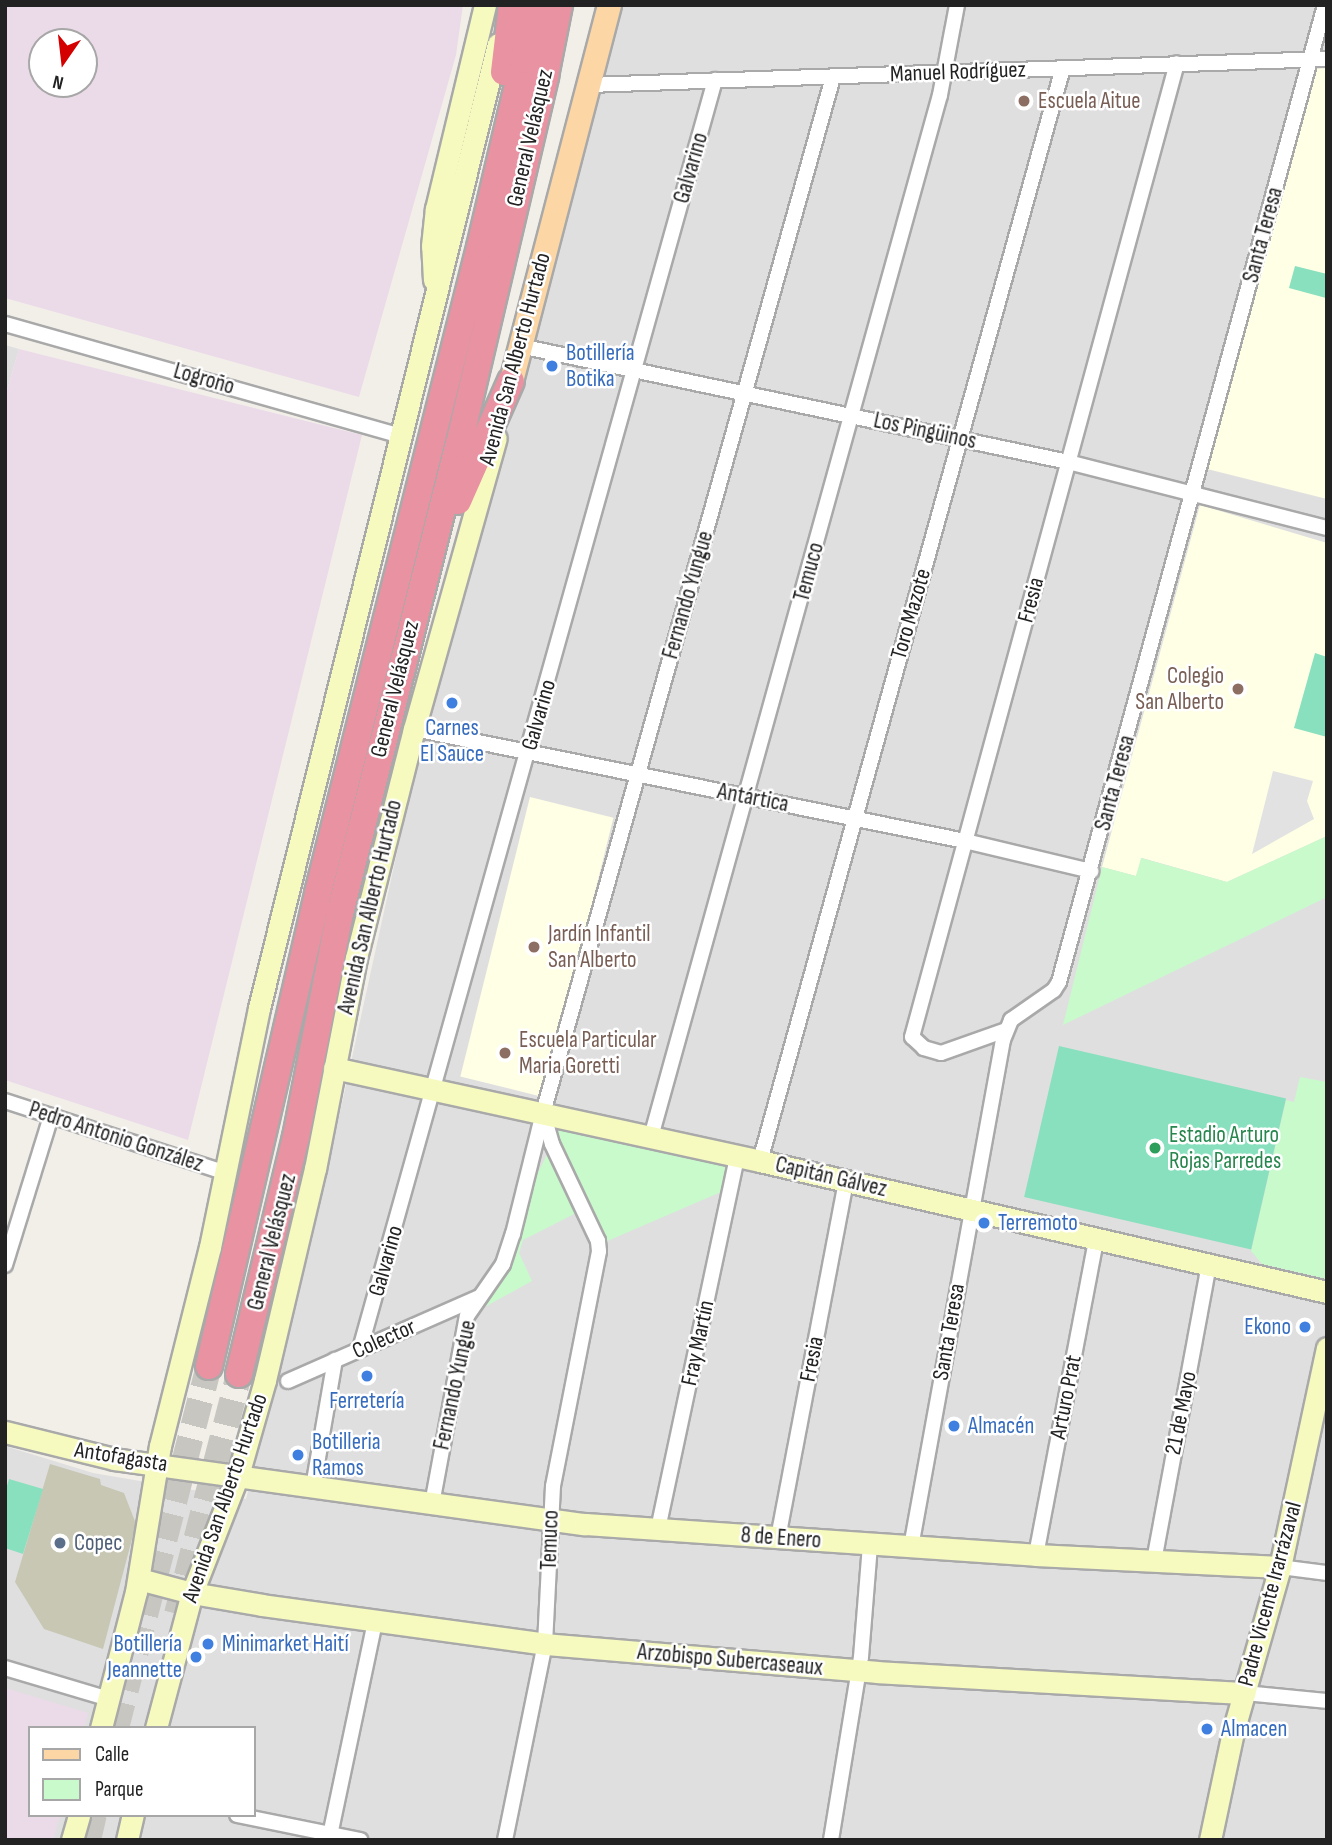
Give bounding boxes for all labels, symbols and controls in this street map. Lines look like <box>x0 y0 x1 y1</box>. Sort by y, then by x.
north arrow <box>28 28 98 98</box>
street label: Manuel Rodríguez <box>890 56 1026 88</box>
street label: General Velásquez <box>501 67 559 209</box>
text: N <box>51 70 66 94</box>
place label: Escuela Aitue <box>1038 87 1141 115</box>
marker: Escuela Aitue <box>1016 93 1032 109</box>
street label: Galvarino <box>668 130 714 206</box>
street label: Santa Teresa <box>1237 184 1289 286</box>
street label: Avenida San Alberto Hurtado <box>473 250 557 468</box>
place label: Botillería Botika <box>566 339 635 393</box>
street label: Logroño <box>170 357 238 401</box>
marker: Botillería Botika <box>544 358 560 374</box>
street label: Los Pingüinos <box>871 407 979 455</box>
street label: Fernando Yungue <box>657 528 719 662</box>
street label: Temuco <box>788 539 830 605</box>
street label: Toro Mazote <box>885 566 937 662</box>
street label: Fresia <box>1012 574 1050 626</box>
street label: General Velásquez <box>365 618 425 760</box>
place label: Colegio San Alberto <box>1135 662 1224 716</box>
street label: Galvarino <box>516 677 562 753</box>
marker: Colegio San Alberto <box>1230 681 1246 697</box>
marker: Carnes El Sauce <box>444 695 460 711</box>
place label: Carnes El Sauce <box>420 714 484 768</box>
street label: Santa Teresa <box>1089 732 1141 834</box>
street label: Antártica <box>715 778 791 818</box>
street label: Avenida San Alberto Hurtado <box>332 797 408 1017</box>
place label: Jardín Infantil San Alberto <box>548 920 650 974</box>
marker: Jardín Infantil San Alberto <box>526 939 542 955</box>
place label: Escuela Particular Maria Goretti <box>519 1026 657 1080</box>
marker: Escuela Particular Maria Goretti <box>497 1045 513 1061</box>
street label: Pedro Antonio González <box>25 1096 207 1178</box>
place label: Estadio Arturo Rojas Parredes <box>1169 1121 1281 1175</box>
marker: Estadio Arturo Rojas Parredes <box>1147 1140 1163 1156</box>
street label: Capitán Gálvez <box>773 1151 889 1203</box>
street label: General Velásquez <box>242 1171 302 1313</box>
place label: Terremoto <box>998 1209 1078 1237</box>
marker: Terremoto <box>976 1215 992 1231</box>
street label: Galvarino <box>363 1223 409 1299</box>
street label: Santa Teresa <box>927 1282 971 1382</box>
street label: Fray Martín <box>675 1298 721 1388</box>
street label: Colector <box>348 1313 420 1365</box>
place label: Ekono <box>1244 1313 1291 1341</box>
street label: Fernando Yungue <box>428 1318 482 1452</box>
marker: Ekono <box>1297 1319 1313 1335</box>
street label: Fresia <box>794 1334 830 1384</box>
street label: Arturo Prat <box>1044 1353 1088 1441</box>
marker: Ferretería <box>359 1368 375 1384</box>
street label: 21 de Mayo <box>1159 1369 1203 1457</box>
place label: Ferretería <box>329 1387 405 1415</box>
street label: Avenida San Alberto Hurtado <box>176 1390 274 1606</box>
place label: Almacén <box>968 1412 1034 1440</box>
marker: Almacén <box>946 1418 962 1434</box>
place label: Botilleria Ramos <box>312 1428 381 1482</box>
street label: Antofagasta <box>73 1436 169 1478</box>
marker: Botilleria Ramos <box>290 1447 306 1463</box>
street label: Padre Vicente Irarrázaval <box>1232 1499 1308 1689</box>
street label: Temuco <box>535 1509 565 1571</box>
street label: 8 de Enero <box>740 1521 822 1555</box>
place label: Copec <box>74 1529 122 1557</box>
marker: Copec <box>52 1535 68 1551</box>
place label: Botillería Jeannette <box>107 1630 182 1684</box>
place label: Minimarket Haití <box>222 1630 349 1658</box>
marker: Minimarket Haití <box>200 1636 216 1652</box>
street label: Arzobispo Subercaseaux <box>636 1638 824 1682</box>
marker: Botillería Jeannette <box>188 1649 204 1665</box>
place label: Almacen <box>1221 1715 1287 1743</box>
marker: Almacen <box>1199 1721 1215 1737</box>
legend <box>28 1726 256 1817</box>
text: Calle <box>95 1742 129 1767</box>
text: Parque <box>95 1777 143 1802</box>

